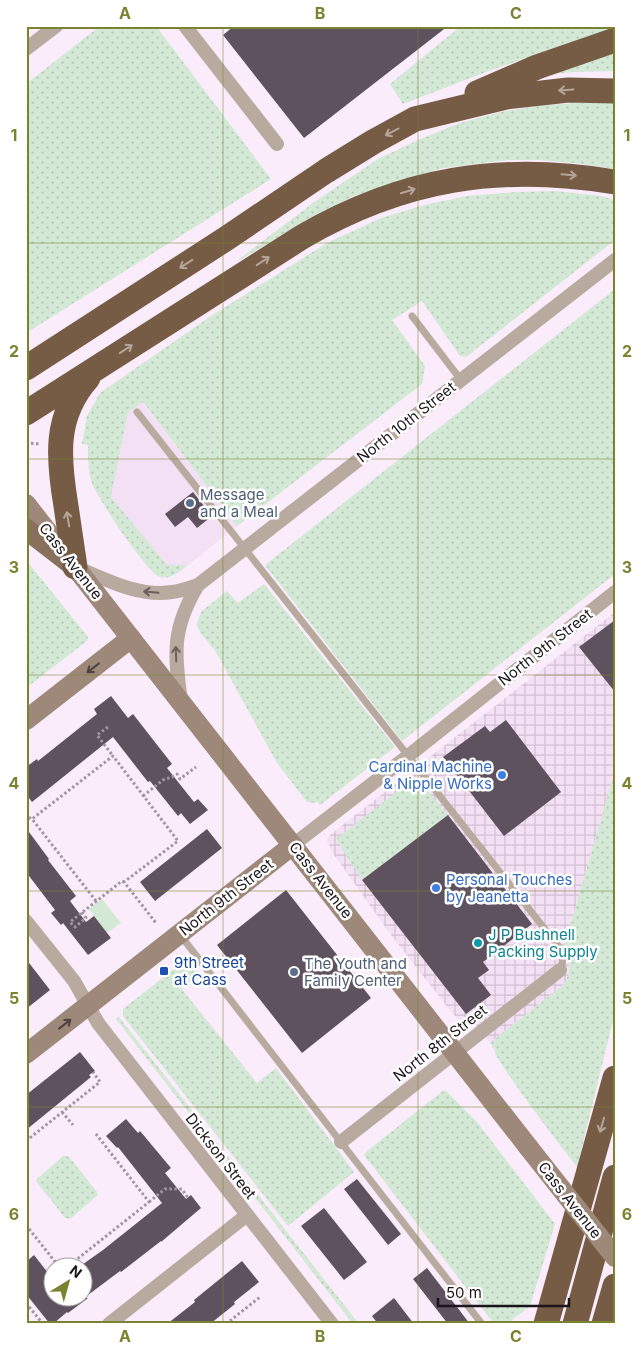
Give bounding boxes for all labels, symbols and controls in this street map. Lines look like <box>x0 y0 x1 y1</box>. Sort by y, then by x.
text: A <box>119 3 131 23</box>
text: B <box>315 3 325 23</box>
text: C <box>510 3 522 23</box>
one-way arrow <box>558 86 574 95</box>
text: 1 <box>11 125 17 145</box>
text: 1 <box>624 125 630 145</box>
one-way arrow <box>385 127 400 137</box>
one-way arrow <box>561 171 577 180</box>
one-way arrow <box>400 185 416 195</box>
one-way arrow <box>256 256 270 267</box>
one-way arrow <box>179 259 193 269</box>
text: 2 <box>9 341 19 361</box>
text: 2 <box>622 341 632 361</box>
one-way arrow <box>119 344 133 354</box>
street label: North 10th Street <box>353 377 459 467</box>
place label: Message and a Meal <box>200 485 278 521</box>
marker: Message and a Meal <box>184 497 196 509</box>
one-way arrow <box>62 511 72 527</box>
street label: Cass Avenue <box>35 519 107 603</box>
text: 3 <box>9 557 19 577</box>
text: 3 <box>622 557 632 577</box>
one-way arrow <box>143 587 159 597</box>
street label: North 9th Street <box>494 604 596 690</box>
one-way arrow <box>172 646 181 662</box>
one-way arrow <box>86 663 100 673</box>
place label: Cardinal Machine & Nipple Works <box>369 757 492 793</box>
marker: Cardinal Machine & Nipple Works <box>496 769 508 781</box>
text: 4 <box>9 773 20 793</box>
text: 4 <box>622 773 633 793</box>
street label: Cass Avenue <box>285 838 357 922</box>
street label: North 9th Street <box>175 854 277 940</box>
place label: Personal Touches by Jeanetta <box>446 870 572 906</box>
marker: Personal Touches by Jeanetta <box>430 882 442 894</box>
place label: J P Bushnell Packing Supply <box>488 925 598 961</box>
marker: J P Bushnell Packing Supply <box>472 937 484 949</box>
place label: 9th Street at Cass <box>174 953 244 989</box>
place label: The Youth and Family Center <box>304 954 407 990</box>
marker: 9th Street at Cass <box>158 965 170 977</box>
marker: The Youth and Family Center <box>288 966 300 978</box>
text: 5 <box>9 988 19 1008</box>
text: 5 <box>622 988 632 1008</box>
street label: North 8th Street <box>389 1000 491 1086</box>
one-way arrow <box>58 1019 72 1029</box>
street label: Dickson Street <box>182 1109 260 1203</box>
one-way arrow <box>596 1117 606 1133</box>
street label: Cass Avenue <box>534 1158 606 1242</box>
text: 6 <box>9 1204 19 1224</box>
text: 6 <box>622 1204 632 1224</box>
north arrow <box>42 1258 92 1308</box>
text: N <box>67 1261 86 1281</box>
scale bar <box>438 1275 570 1307</box>
text: 50 m <box>446 1283 482 1302</box>
text: A <box>119 1326 131 1346</box>
text: B <box>315 1326 325 1346</box>
text: C <box>510 1326 522 1346</box>

